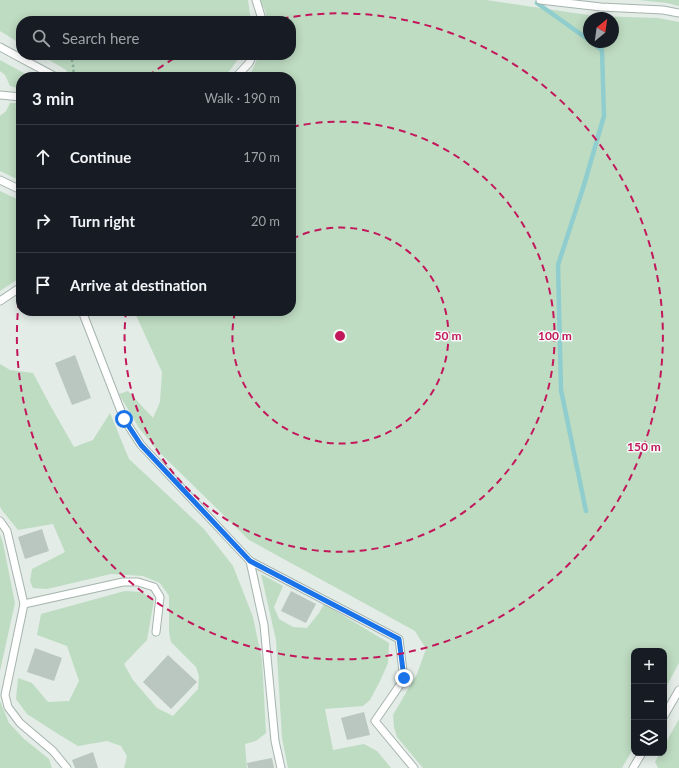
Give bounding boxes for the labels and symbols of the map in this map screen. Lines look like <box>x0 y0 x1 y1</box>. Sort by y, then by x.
north arrow <box>583 12 619 48</box>
text: 50 m <box>435 328 461 343</box>
text: 100 m <box>538 328 572 343</box>
centre of rings <box>333 329 347 343</box>
route start <box>115 410 133 428</box>
text: 150 m <box>627 439 661 454</box>
route end <box>395 669 413 687</box>

